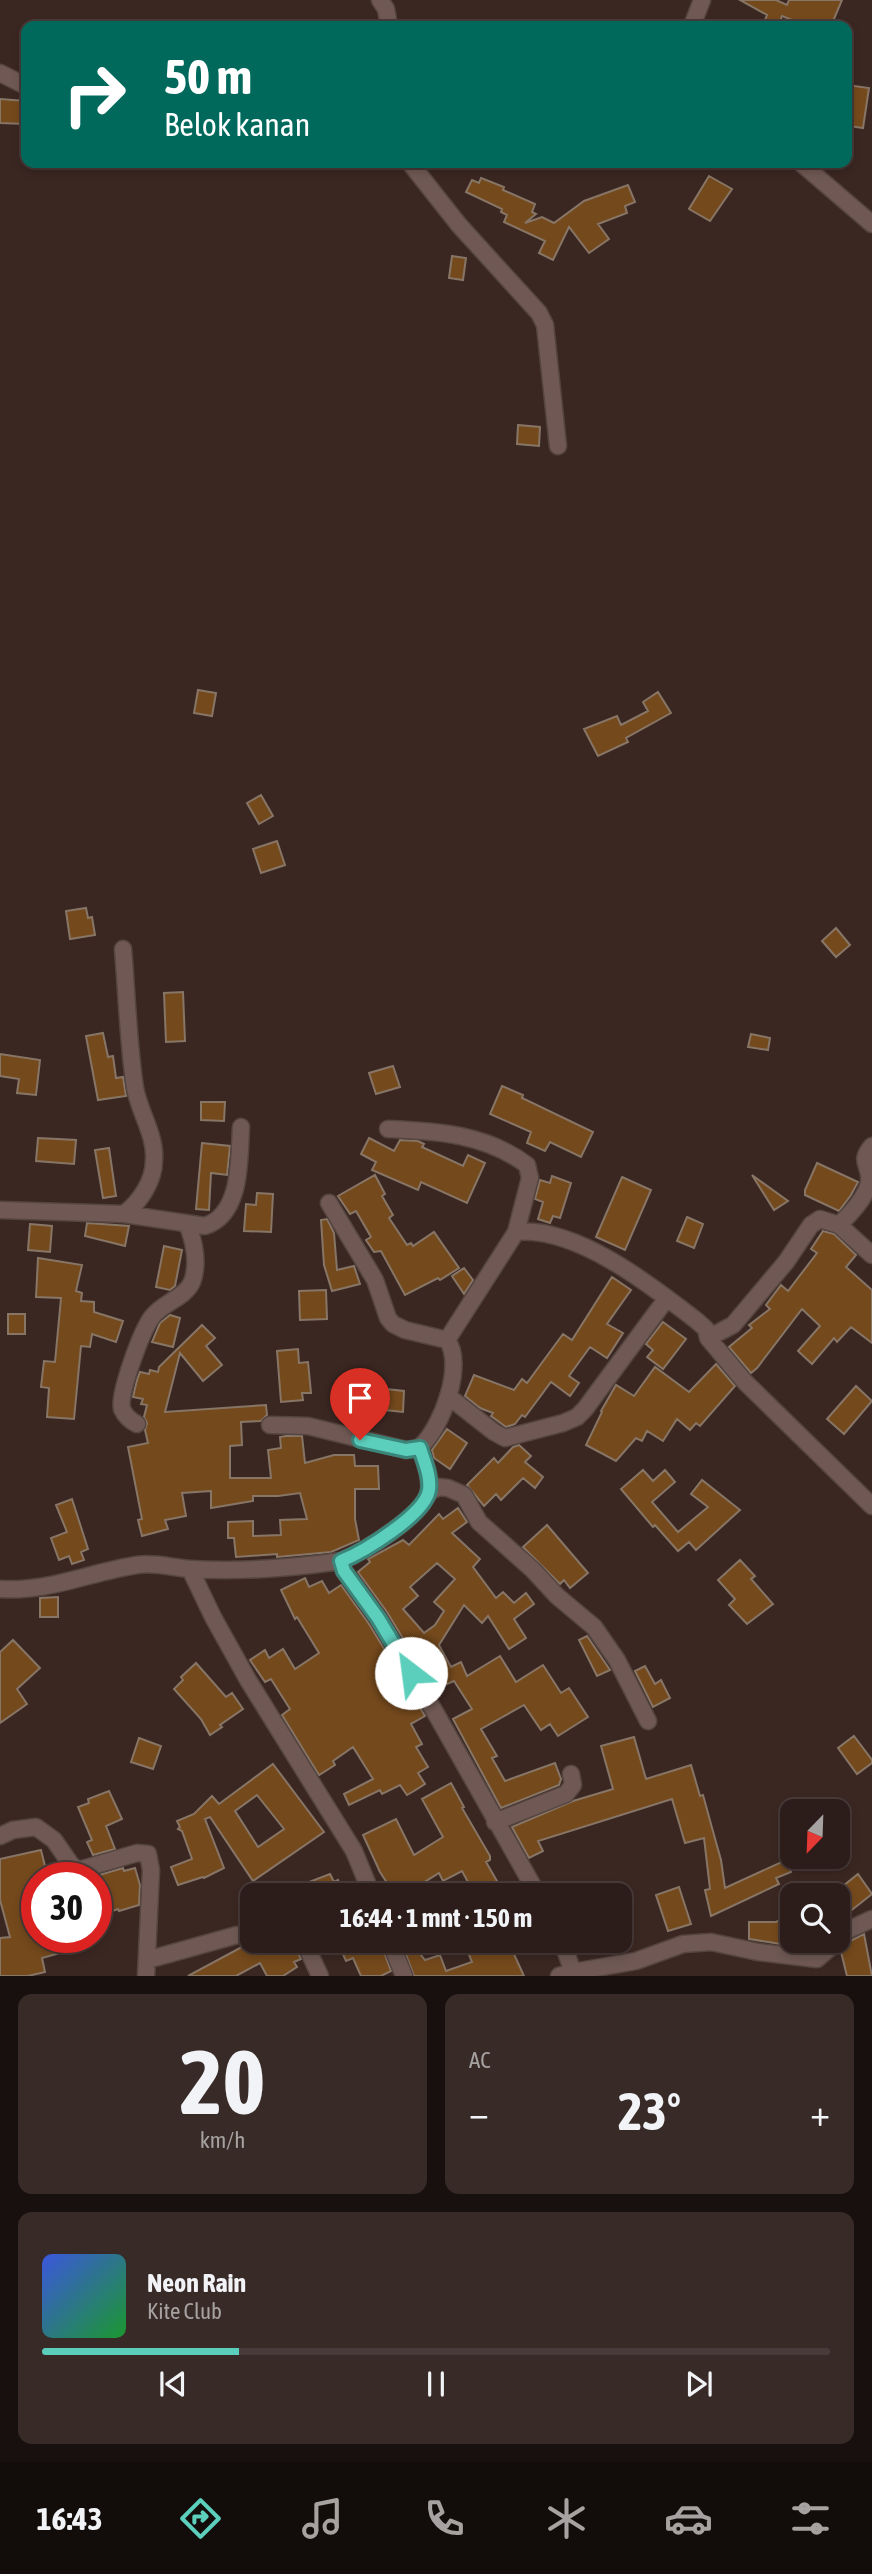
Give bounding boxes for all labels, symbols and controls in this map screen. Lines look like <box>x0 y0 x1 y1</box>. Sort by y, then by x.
text: 50 m <box>164 48 252 104</box>
icon: right <box>49 49 140 140</box>
text: Belok kanan <box>164 106 310 143</box>
pin <box>330 1368 390 1440</box>
icon: arrive <box>341 1379 379 1417</box>
position arrow <box>374 1636 448 1710</box>
north arrow <box>780 1799 850 1869</box>
map controls <box>780 1799 850 1953</box>
speed limit sign: 30 <box>21 1862 112 1953</box>
button: search <box>780 1883 850 1953</box>
text: 16:44 · 1 mnt · 150 m <box>340 1903 532 1933</box>
text: 20 <box>180 2029 265 2133</box>
text: AC <box>469 2047 491 2073</box>
text: 23° <box>618 2081 681 2141</box>
text: − <box>469 2091 489 2134</box>
text: + <box>810 2091 830 2134</box>
text: km/h <box>200 2127 245 2153</box>
text: Neon Rain <box>147 2268 246 2298</box>
text: Kite Club <box>147 2298 222 2324</box>
icon: previous <box>154 2365 192 2403</box>
icon: pause <box>417 2365 455 2403</box>
icon: next <box>680 2365 718 2403</box>
icon: directions <box>176 2494 225 2543</box>
icon: music <box>298 2494 347 2543</box>
icon: phone <box>420 2494 469 2543</box>
icon: climate <box>542 2494 591 2543</box>
icon: car <box>664 2494 713 2543</box>
icon: filters <box>786 2494 835 2543</box>
text: 16:43 <box>37 2500 102 2537</box>

